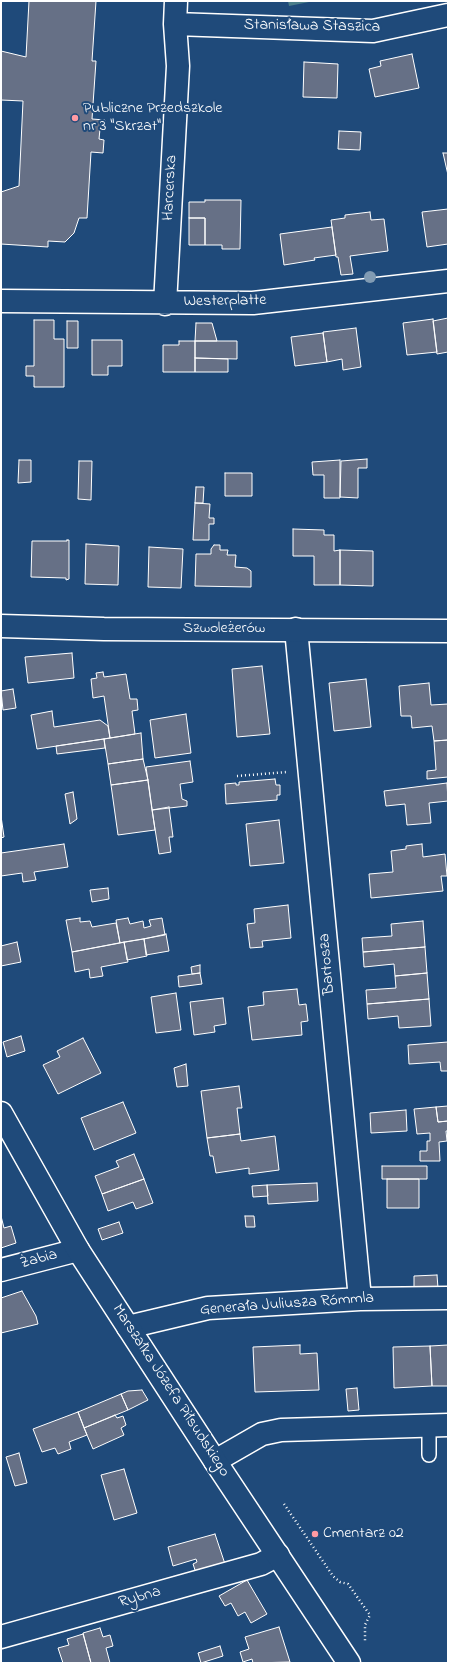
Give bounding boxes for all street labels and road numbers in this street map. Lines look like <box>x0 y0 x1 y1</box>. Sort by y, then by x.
street label: Stanisława Staszica <box>244 16 380 38</box>
street label: Harcerska <box>160 155 182 221</box>
street label: Westerplatte <box>183 292 267 312</box>
street label: Szwoleżerów <box>183 619 265 639</box>
street label: Bartosza <box>316 933 340 995</box>
street label: Żabia <box>18 1246 60 1274</box>
street label: Generała Juliusza Rómmla <box>199 1289 375 1321</box>
street label: Marszałka Józefa Piłsudskiego <box>107 1301 233 1481</box>
street label: Rybna <box>117 1583 163 1613</box>

